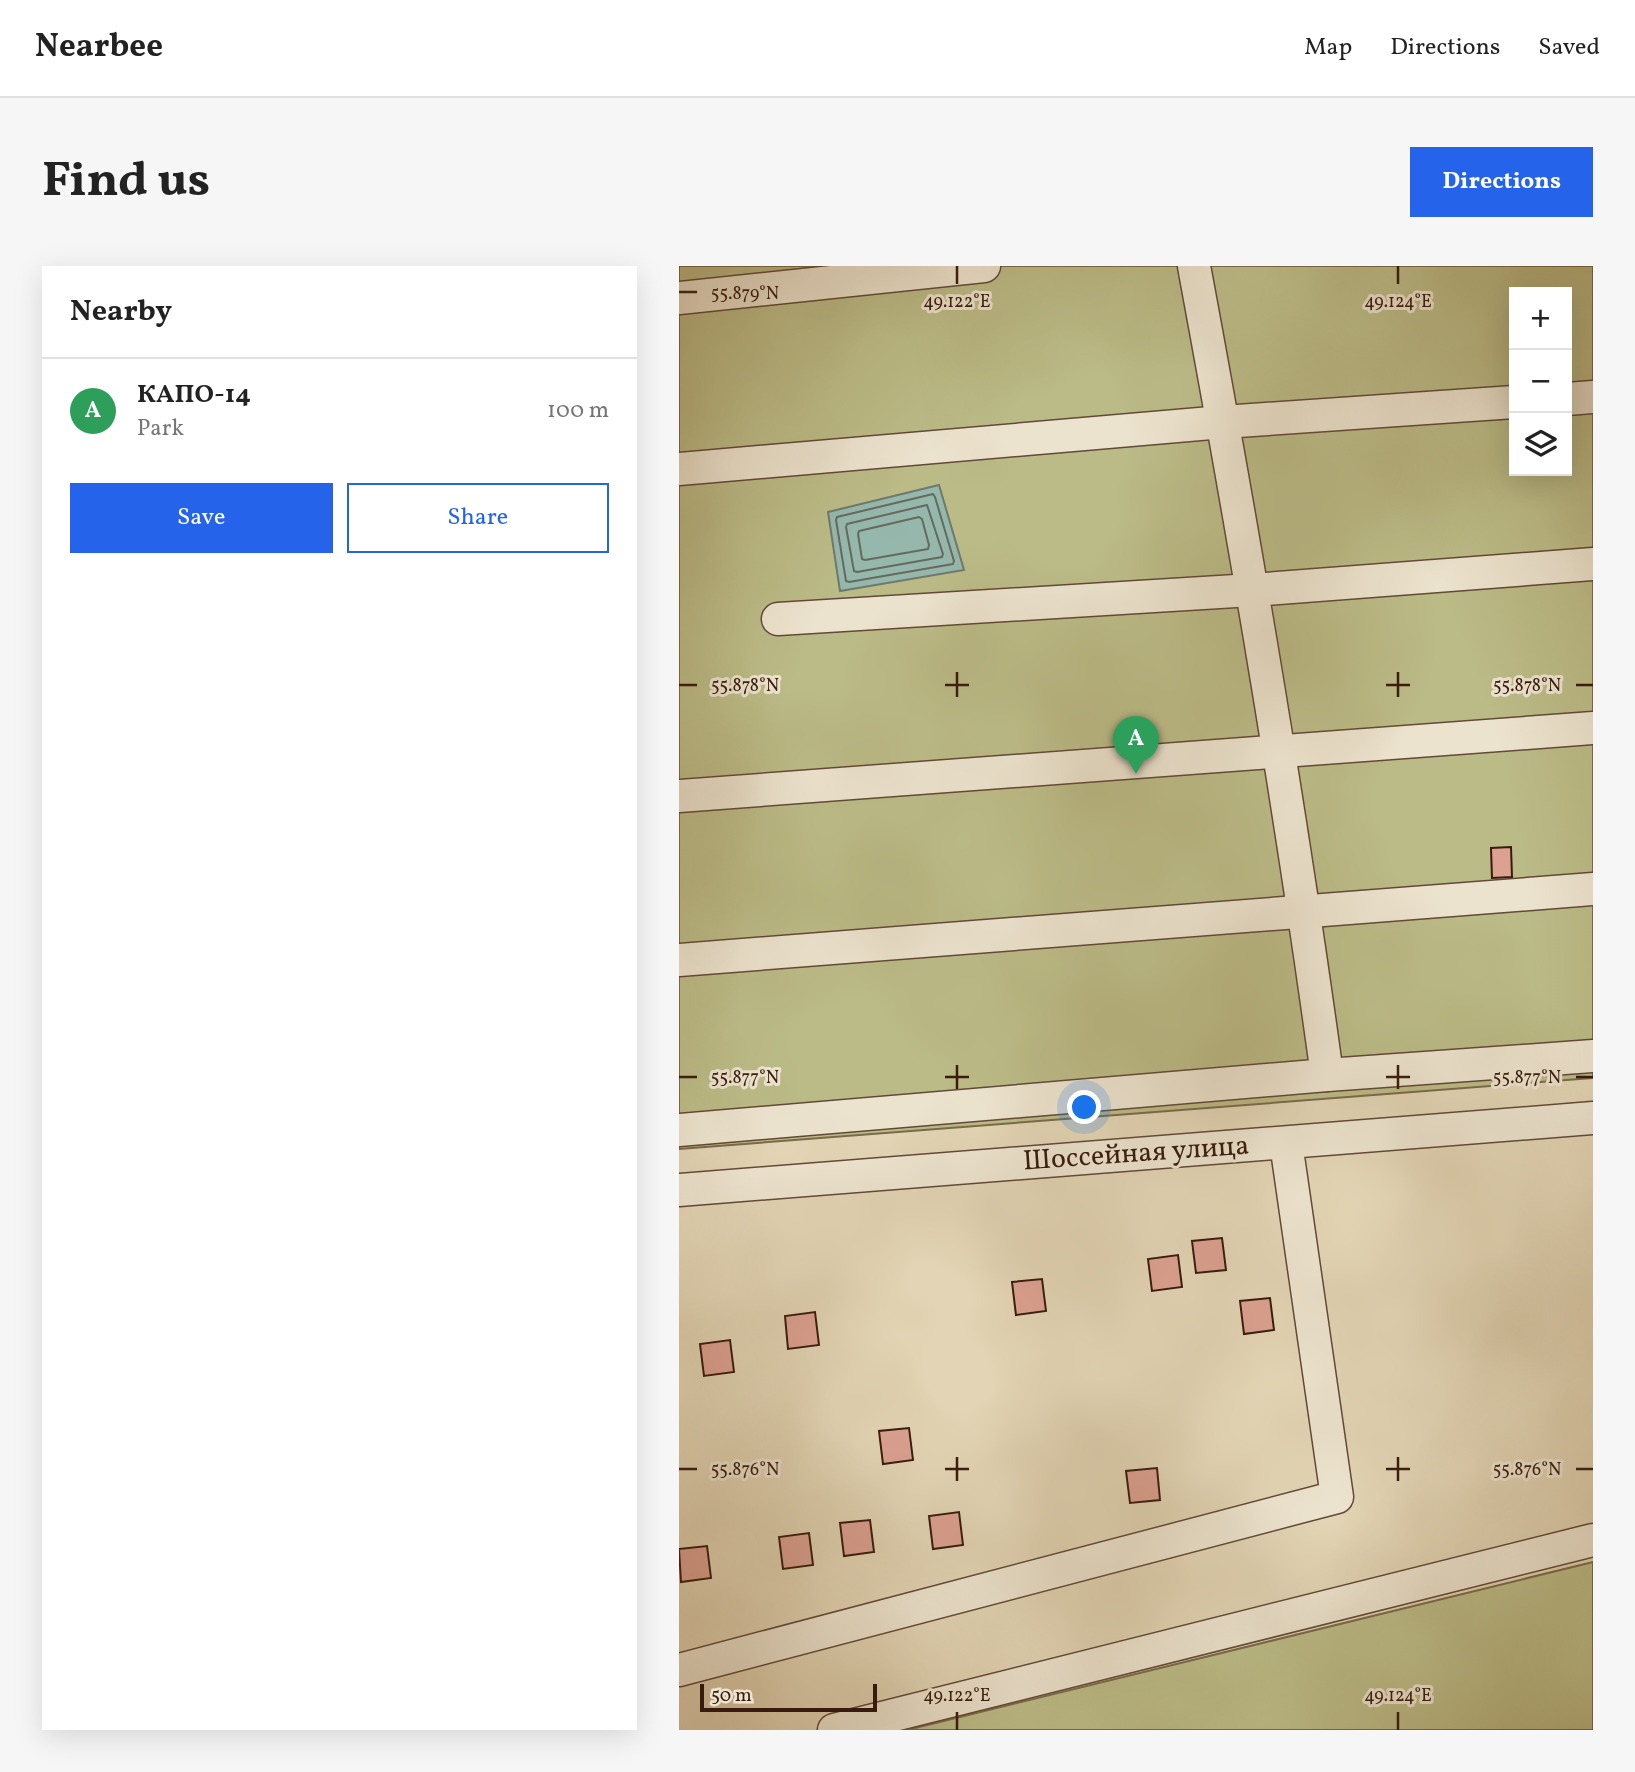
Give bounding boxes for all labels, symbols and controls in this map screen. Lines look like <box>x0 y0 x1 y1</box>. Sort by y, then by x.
text: Nearbee <box>35 25 163 71</box>
text: Map <box>1304 31 1352 65</box>
text: Directions <box>1390 31 1500 65</box>
text: Saved <box>1538 31 1600 65</box>
button: Directions <box>1410 147 1593 217</box>
text: Find us <box>42 148 210 217</box>
text: 55.879°N <box>711 282 779 307</box>
map controls <box>1509 287 1572 476</box>
button: + <box>1509 287 1572 350</box>
text: 49.122°E <box>923 290 991 315</box>
text: 49.124°E <box>1364 290 1432 315</box>
text: Nearby <box>70 291 172 333</box>
button: − <box>1509 350 1572 413</box>
text: КАПО-14 <box>137 377 251 413</box>
text: A <box>85 395 101 427</box>
text: 100 m <box>547 395 609 427</box>
text: Park <box>137 413 184 445</box>
button: layers <box>1509 413 1572 476</box>
button: Save <box>70 483 333 553</box>
button: Share <box>347 483 609 553</box>
text: 55.878°N <box>711 674 779 699</box>
text: 55.878°N <box>1493 674 1561 699</box>
pin: A <box>1113 716 1159 774</box>
text: 55.877°N <box>711 1066 779 1091</box>
text: 55.877°N <box>1493 1066 1561 1091</box>
your location <box>1067 1090 1101 1124</box>
street label: Шоссейная улица <box>1021 1127 1251 1181</box>
text: 55.876°N <box>711 1458 779 1483</box>
text: 55.876°N <box>1493 1458 1561 1483</box>
scale bar <box>700 1681 877 1713</box>
text: 50 m <box>711 1683 752 1709</box>
text: 49.122°E <box>923 1684 991 1709</box>
text: 49.124°E <box>1364 1684 1432 1709</box>

